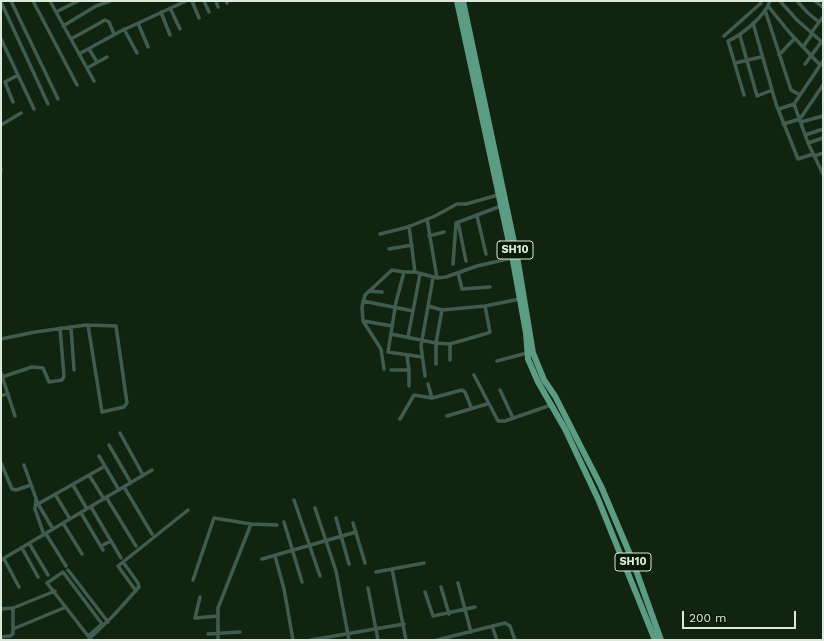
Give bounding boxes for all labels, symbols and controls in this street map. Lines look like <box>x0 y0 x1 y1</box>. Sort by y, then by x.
road number: SH10 <box>497 241 533 259</box>
road number: SH10 <box>615 553 651 571</box>
scale bar <box>684 603 798 629</box>
text: 200 m <box>689 611 726 625</box>

